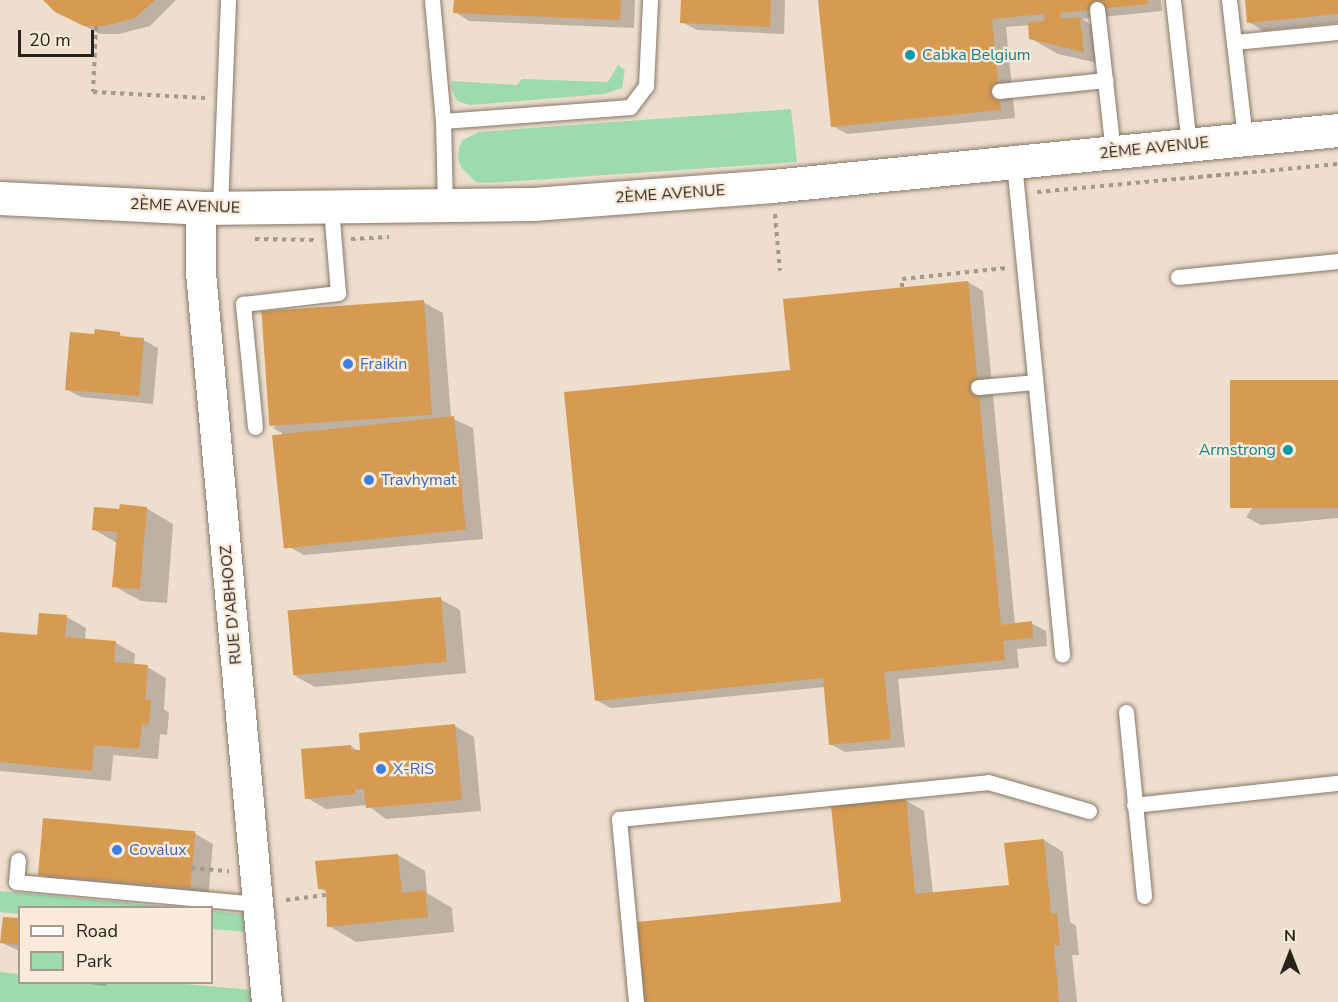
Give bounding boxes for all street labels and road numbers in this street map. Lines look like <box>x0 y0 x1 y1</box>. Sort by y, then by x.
street label: 2ÈME AVENUE <box>1098 133 1210 163</box>
street label: 2ÈME AVENUE <box>614 181 726 207</box>
street label: 2ÈME AVENUE <box>130 194 240 218</box>
street label: RUE D'ABHOOZ <box>216 545 246 665</box>

